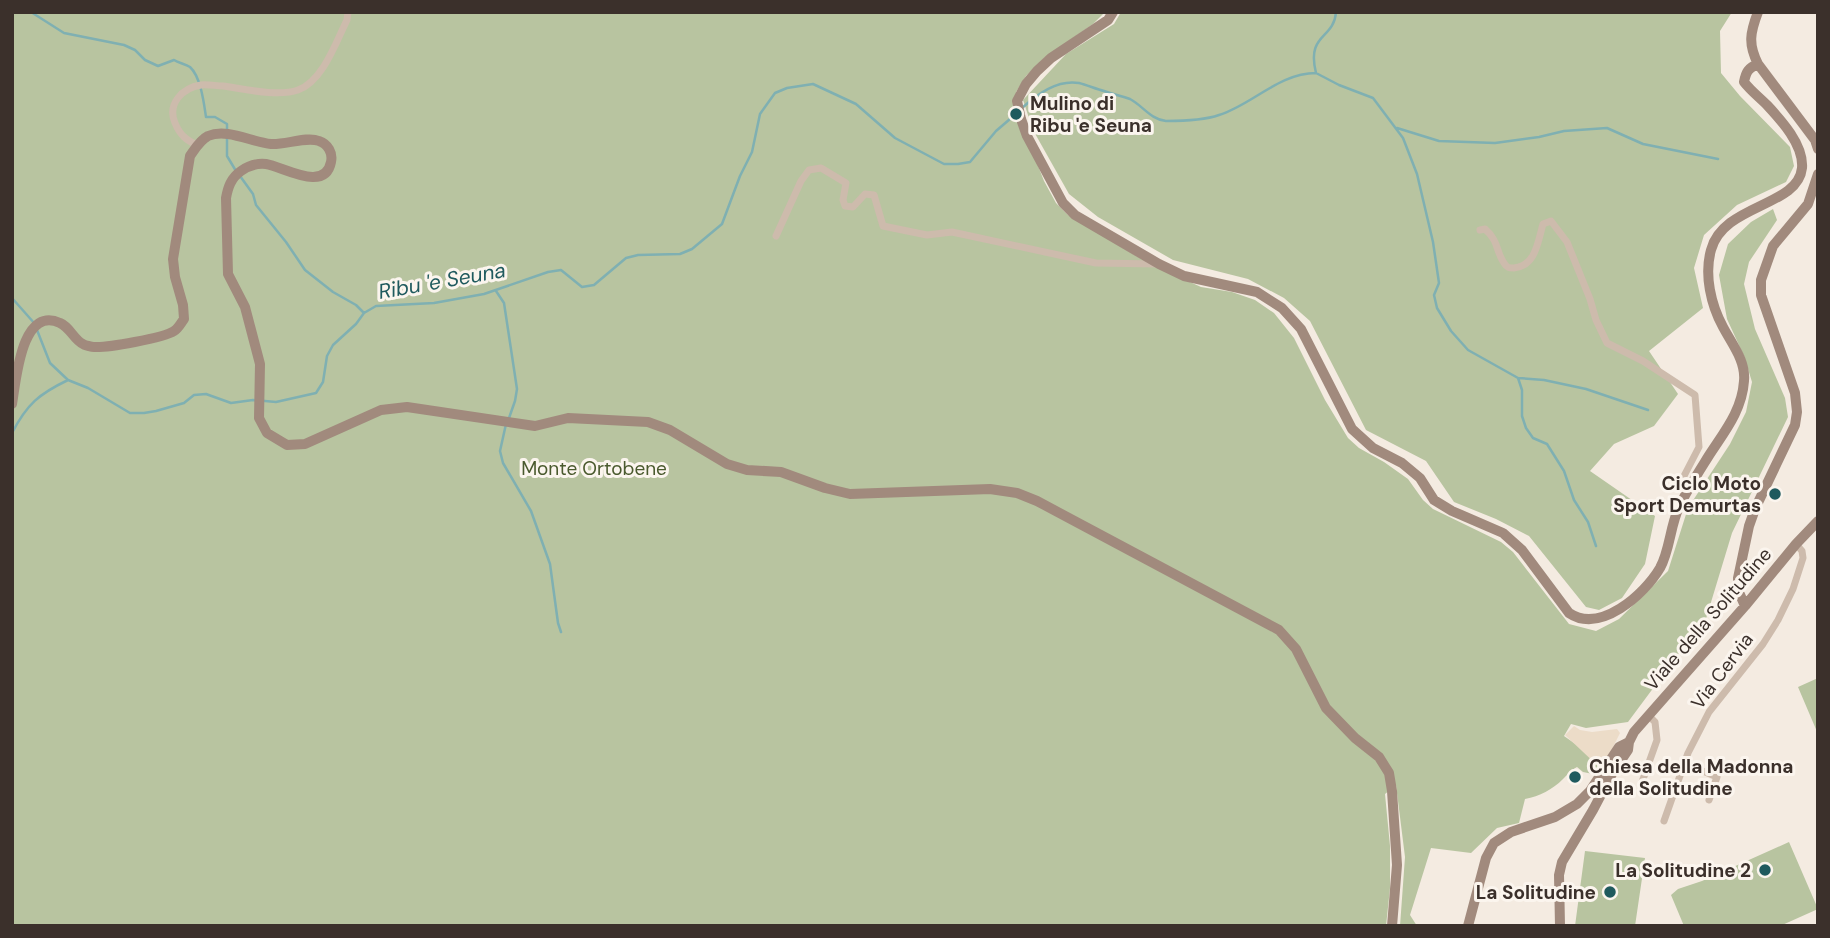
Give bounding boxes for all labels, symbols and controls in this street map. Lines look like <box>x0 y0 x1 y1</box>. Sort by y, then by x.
place label: Mulino di Ribu 'e Seuna <box>1030 91 1152 138</box>
marker: Mulino di Ribu 'e Seuna <box>1008 106 1024 122</box>
water label: Ribu 'e Seuna <box>376 256 508 306</box>
park label: Monte Ortobene <box>521 456 667 481</box>
place label: Ciclo Moto Sport Demurtas <box>1613 471 1761 518</box>
marker: Ciclo Moto Sport Demurtas <box>1767 486 1783 502</box>
street label: Viale della Solitudine <box>1639 542 1777 696</box>
street label: Via Cervia <box>1685 628 1759 714</box>
place label: Chiesa della Madonna della Solitudine <box>1589 754 1793 801</box>
marker: Chiesa della Madonna della Solitudine <box>1567 769 1583 785</box>
place label: La Solitudine 2 <box>1615 858 1751 883</box>
marker: La Solitudine 2 <box>1757 862 1773 878</box>
place label: La Solitudine <box>1476 880 1596 905</box>
marker: La Solitudine <box>1602 884 1618 900</box>

